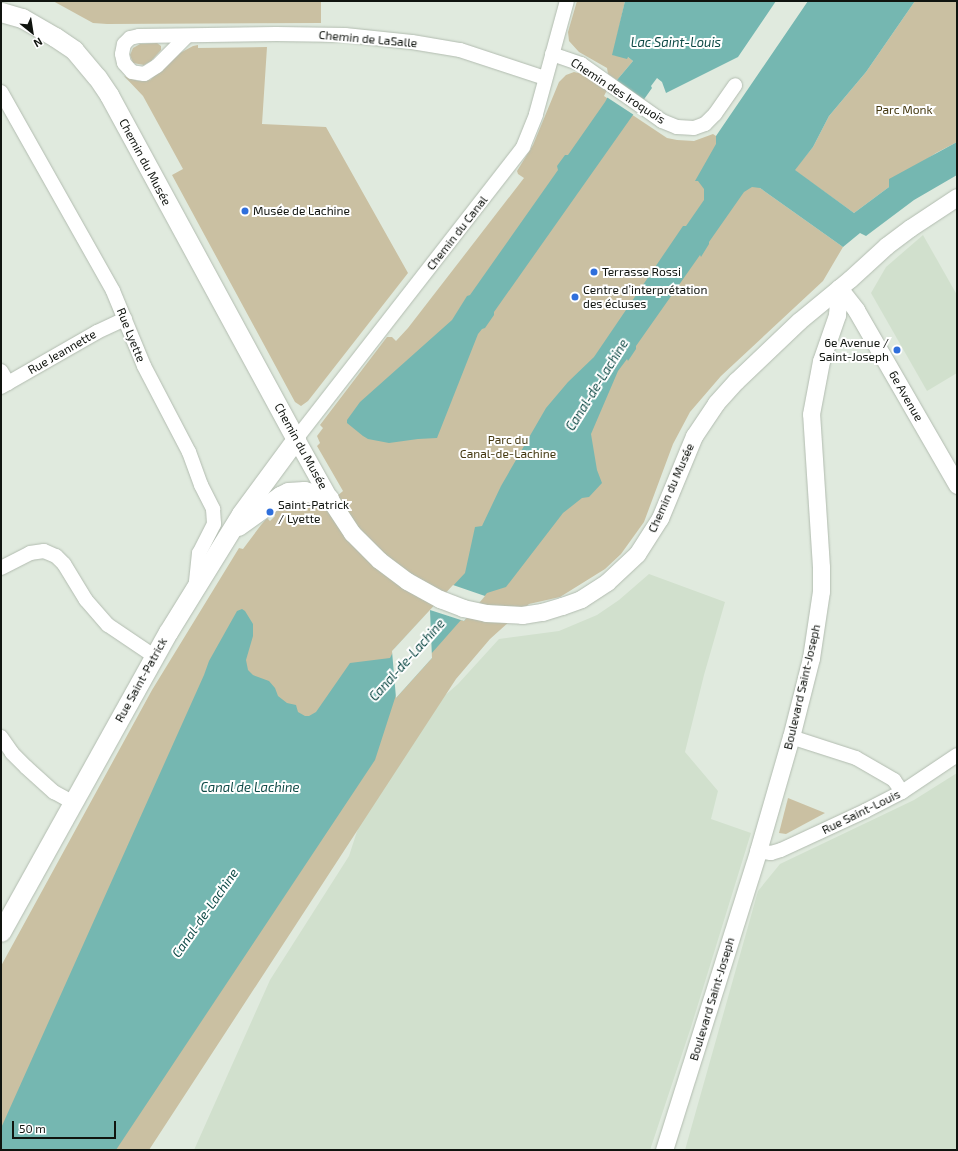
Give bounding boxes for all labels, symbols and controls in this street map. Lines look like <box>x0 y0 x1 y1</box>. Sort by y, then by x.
north arrow <box>12 12 52 52</box>
street label: Chemin de LaSalle <box>318 28 418 50</box>
water label: Lac Saint-Louis <box>631 34 721 50</box>
text: N <box>32 35 45 50</box>
street label: Chemin des Iroquois <box>568 55 668 127</box>
park label: Parc Monk <box>875 103 933 117</box>
street label: Chemin du Musée <box>116 116 174 208</box>
street label: Chemin du Canal <box>424 193 490 273</box>
place label: Musée de Lachine <box>253 204 350 218</box>
marker: Musée de Lachine <box>240 206 250 216</box>
place label: Terrasse Rossi <box>602 265 681 279</box>
marker: Terrasse Rossi <box>589 267 599 277</box>
place label: Centre d’interprétation des écluses <box>583 283 707 311</box>
marker: Centre d’interprétation des écluses <box>570 292 580 302</box>
street label: Rue Lyette <box>114 306 148 364</box>
street label: Rue Jeannette <box>25 327 99 377</box>
water label: Canal-de-Lachine <box>563 336 631 434</box>
place label: 6e Avenue / Saint-Joseph <box>819 336 889 364</box>
marker: 6e Avenue / Saint-Joseph <box>892 345 902 355</box>
street label: 6e Avenue <box>886 368 926 424</box>
street label: Chemin du Musée <box>271 400 331 492</box>
park label: Parc du Canal-de-Lachine <box>460 433 556 461</box>
street label: Chemin du Musée <box>645 441 697 535</box>
place label: Saint-Patrick / Lyette <box>278 498 349 526</box>
marker: Saint-Patrick / Lyette <box>265 507 275 517</box>
water label: Canal-de-Lachine <box>366 616 448 704</box>
street label: Boulevard Saint-Joseph <box>781 623 823 751</box>
street label: Rue Saint-Patrick <box>112 635 170 725</box>
water label: Canal de Lachine <box>200 779 300 795</box>
street label: Rue Saint-Louis <box>819 787 903 837</box>
water label: Canal-de-Lachine <box>169 866 241 960</box>
street label: Boulevard Saint-Joseph <box>686 936 738 1062</box>
scale bar <box>14 1113 118 1139</box>
text: 50 m <box>19 1121 46 1135</box>

